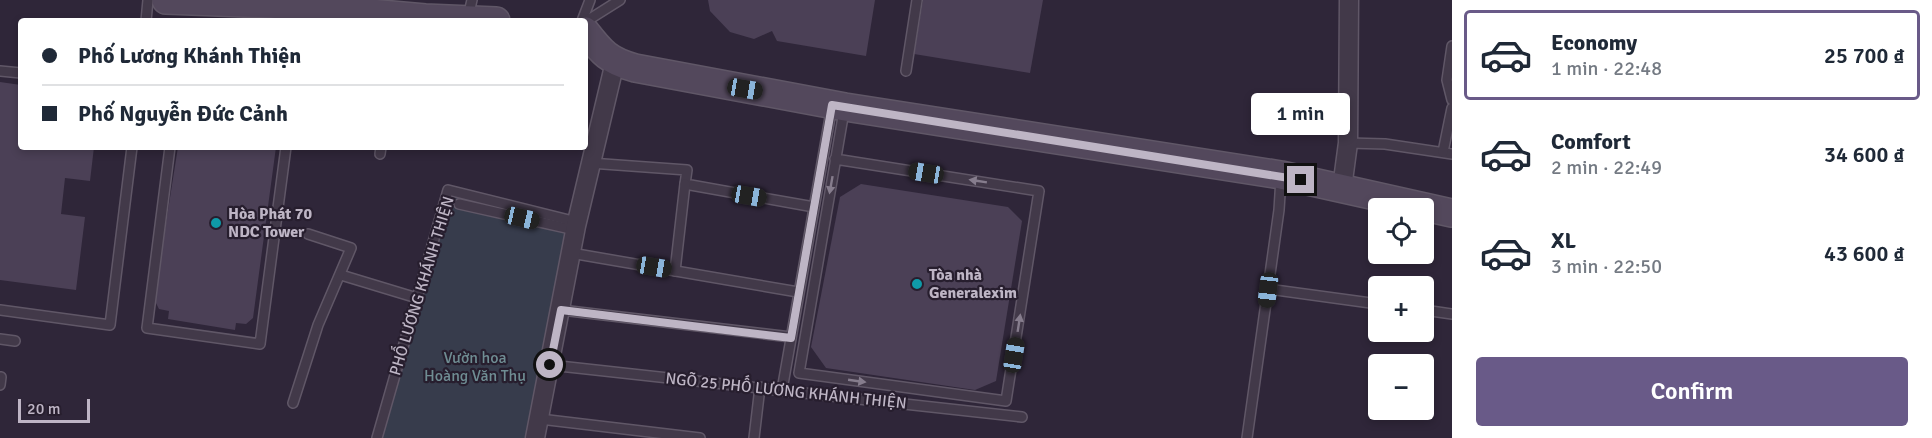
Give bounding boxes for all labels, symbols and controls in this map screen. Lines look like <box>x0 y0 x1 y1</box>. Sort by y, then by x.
icon: car <box>1479 28 1533 82</box>
text: Economy <box>1551 29 1637 56</box>
text: Phố Lương Khánh Thiện <box>78 42 301 69</box>
text: 25 700 ₫ <box>1824 42 1905 69</box>
text: 1 min · 22:48 <box>1551 56 1662 81</box>
car <box>726 77 764 101</box>
callout: 1 min <box>1252 93 1350 135</box>
text: Phố Nguyễn Đức Cảnh <box>78 100 288 127</box>
text: 1 min <box>1277 101 1324 126</box>
icon: car <box>1479 127 1533 181</box>
text: Comfort <box>1551 128 1631 155</box>
text: 34 600 ₫ <box>1824 141 1905 168</box>
text: 2 min · 22:49 <box>1551 155 1662 180</box>
car <box>907 161 945 185</box>
route end <box>1287 166 1314 193</box>
one-way arrow <box>826 176 835 195</box>
one-way arrow <box>969 177 988 186</box>
car <box>730 184 768 208</box>
street label: PHỐ LƯƠNG KHÁNH THIỆN <box>383 193 459 378</box>
map controls <box>1368 198 1434 420</box>
button: locate <box>1368 198 1434 264</box>
place label: Hòa Phát 70 NDC Tower <box>228 204 312 242</box>
car <box>502 205 542 231</box>
marker: Hòa Phát 70 NDC Tower <box>209 216 223 230</box>
icon: car <box>1479 226 1533 280</box>
text: XL <box>1551 227 1576 254</box>
text: 43 600 ₫ <box>1824 240 1905 267</box>
text: 3 min · 22:50 <box>1551 254 1662 279</box>
car <box>635 255 673 279</box>
place label: Tòa nhà Generalexim <box>929 265 1017 303</box>
car <box>1257 271 1279 309</box>
button: + <box>1368 276 1434 342</box>
marker: Tòa nhà Generalexim <box>910 277 924 291</box>
one-way arrow <box>1014 313 1023 332</box>
car <box>1002 336 1026 374</box>
park label: Vườn hoa Hoàng Văn Thụ <box>424 348 526 386</box>
route start <box>536 351 563 378</box>
button: − <box>1368 354 1434 420</box>
button: Confirm <box>1476 357 1908 426</box>
street label: NGÕ 25 PHỐ LƯƠNG KHÁNH THIỆN <box>664 366 908 414</box>
one-way arrow <box>847 376 866 385</box>
scale bar <box>18 396 90 424</box>
text: 20 m <box>27 399 61 419</box>

